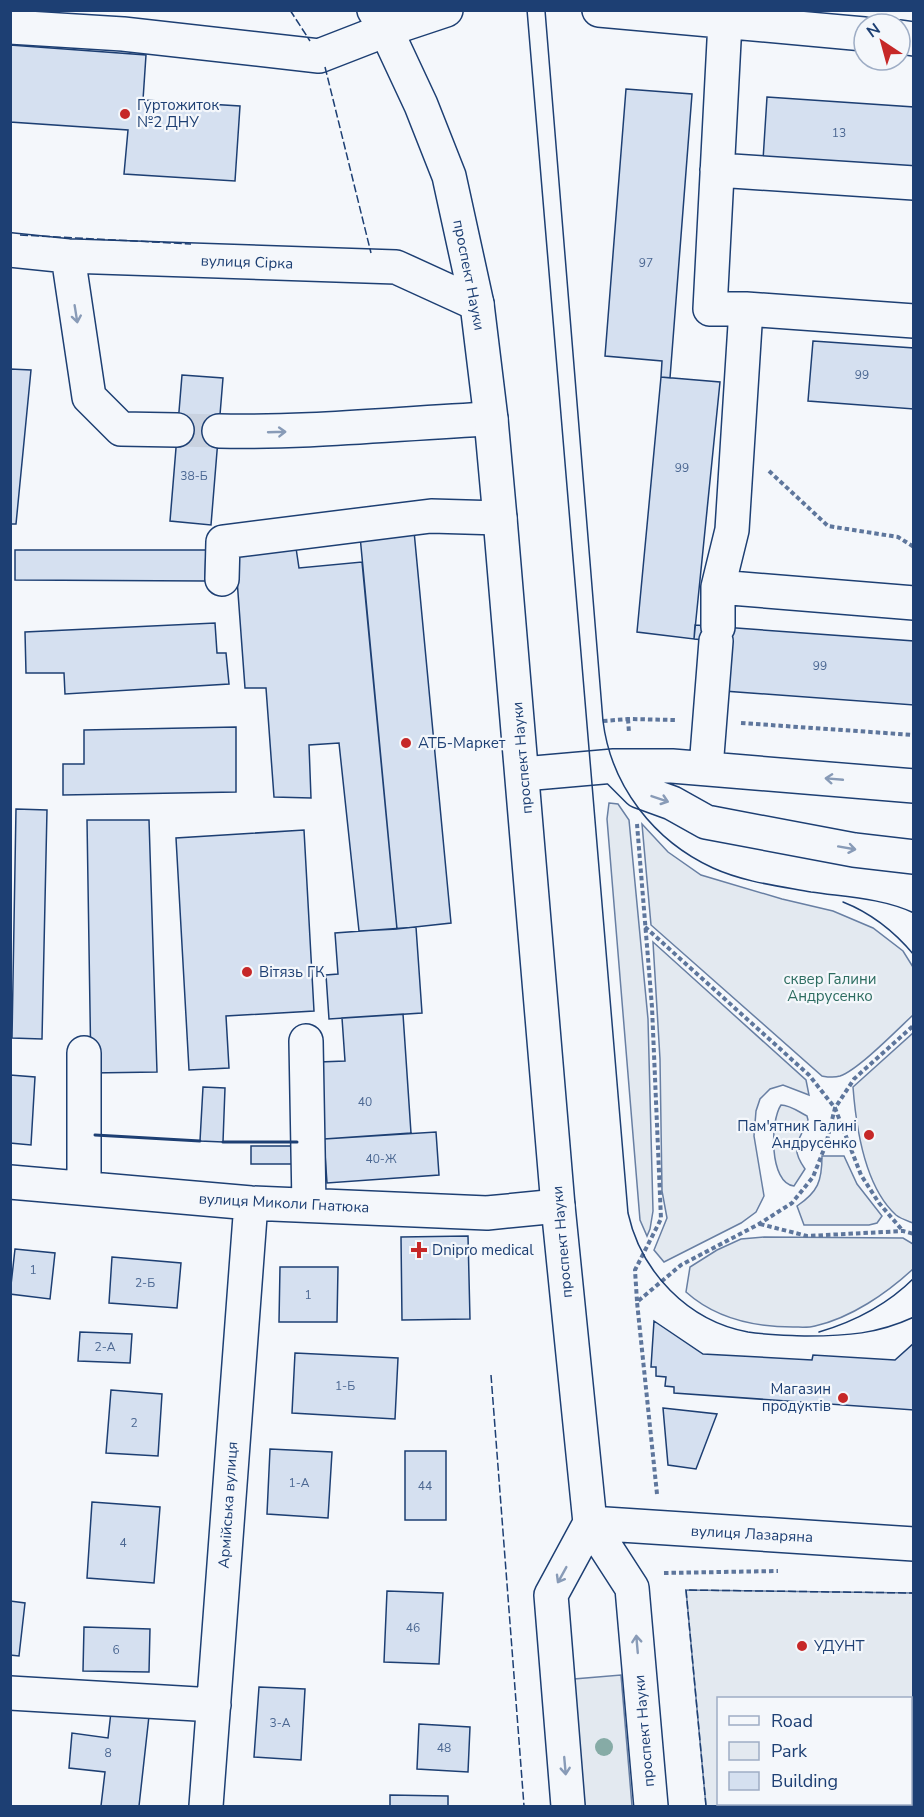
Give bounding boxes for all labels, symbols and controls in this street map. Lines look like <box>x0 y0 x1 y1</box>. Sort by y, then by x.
north arrow <box>852 12 912 72</box>
text: N <box>862 18 885 43</box>
place label: Гуртожиток №2 ДНУ <box>137 95 219 132</box>
marker: Гуртожиток №2 ДНУ <box>118 107 132 121</box>
house number: 13 <box>832 125 846 141</box>
street label: проспект Науки <box>448 218 490 332</box>
street label: вулиця Сірка <box>200 250 294 274</box>
house number: 97 <box>639 255 653 271</box>
one-way arrow <box>71 303 82 323</box>
house number: 99 <box>855 367 869 383</box>
one-way arrow <box>267 426 287 437</box>
house number: 99 <box>675 460 689 476</box>
house number: 38-Б <box>180 468 208 484</box>
house number: 99 <box>813 658 827 674</box>
street label: проспект Науки <box>507 701 537 815</box>
place label: АТБ-Маркет <box>418 733 506 753</box>
marker: АТБ-Маркет <box>399 736 413 750</box>
one-way arrow <box>825 773 845 784</box>
one-way arrow <box>651 794 669 805</box>
one-way arrow <box>837 843 857 854</box>
place label: Вітязь ГК <box>259 962 325 982</box>
marker: Вітязь ГК <box>240 965 254 979</box>
park label: сквер Галини Андрусенко <box>783 969 877 1006</box>
house number: 40 <box>358 1094 372 1110</box>
place label: Пам'ятник Галині Андрусенко <box>737 1116 857 1153</box>
marker: Пам'ятник Галині Андрусенко <box>862 1128 876 1142</box>
house number: 40-Ж <box>365 1151 397 1167</box>
street label: проспект Науки <box>547 1185 577 1299</box>
street label: вулиця Миколи Гнатюка <box>198 1189 370 1217</box>
place label: Dnipro medical <box>432 1240 534 1260</box>
marker: Dnipro medical <box>410 1241 428 1259</box>
house number: 1 <box>29 1262 37 1278</box>
house number: 2-Б <box>135 1275 155 1291</box>
house number: 1 <box>304 1287 312 1303</box>
house number: 2-А <box>95 1339 116 1355</box>
house number: 1-Б <box>335 1378 355 1394</box>
place label: Магазин продуктів <box>762 1379 831 1416</box>
marker: Магазин продуктів <box>836 1391 850 1405</box>
house number: 2 <box>130 1415 138 1431</box>
street label: Армійська вулиця <box>214 1441 242 1569</box>
house number: 1-А <box>289 1475 310 1491</box>
house number: 44 <box>418 1478 432 1494</box>
street label: вулиця Лазаряна <box>690 1521 814 1547</box>
house number: 4 <box>119 1535 127 1551</box>
one-way arrow <box>556 1566 568 1583</box>
house number: 46 <box>406 1620 420 1636</box>
one-way arrow <box>631 1634 642 1654</box>
place label: УДУНТ <box>813 1636 865 1656</box>
marker: УДУНТ <box>795 1639 809 1653</box>
house number: 6 <box>112 1642 120 1658</box>
street label: проспект Науки <box>629 1674 659 1788</box>
legend <box>717 1697 912 1805</box>
text: Road <box>771 1709 813 1733</box>
house number: 3-А <box>270 1715 291 1731</box>
text: Park <box>771 1739 808 1763</box>
house number: 48 <box>437 1740 451 1756</box>
house number: 8 <box>104 1745 112 1761</box>
one-way arrow <box>560 1756 571 1776</box>
text: Building <box>771 1769 838 1793</box>

